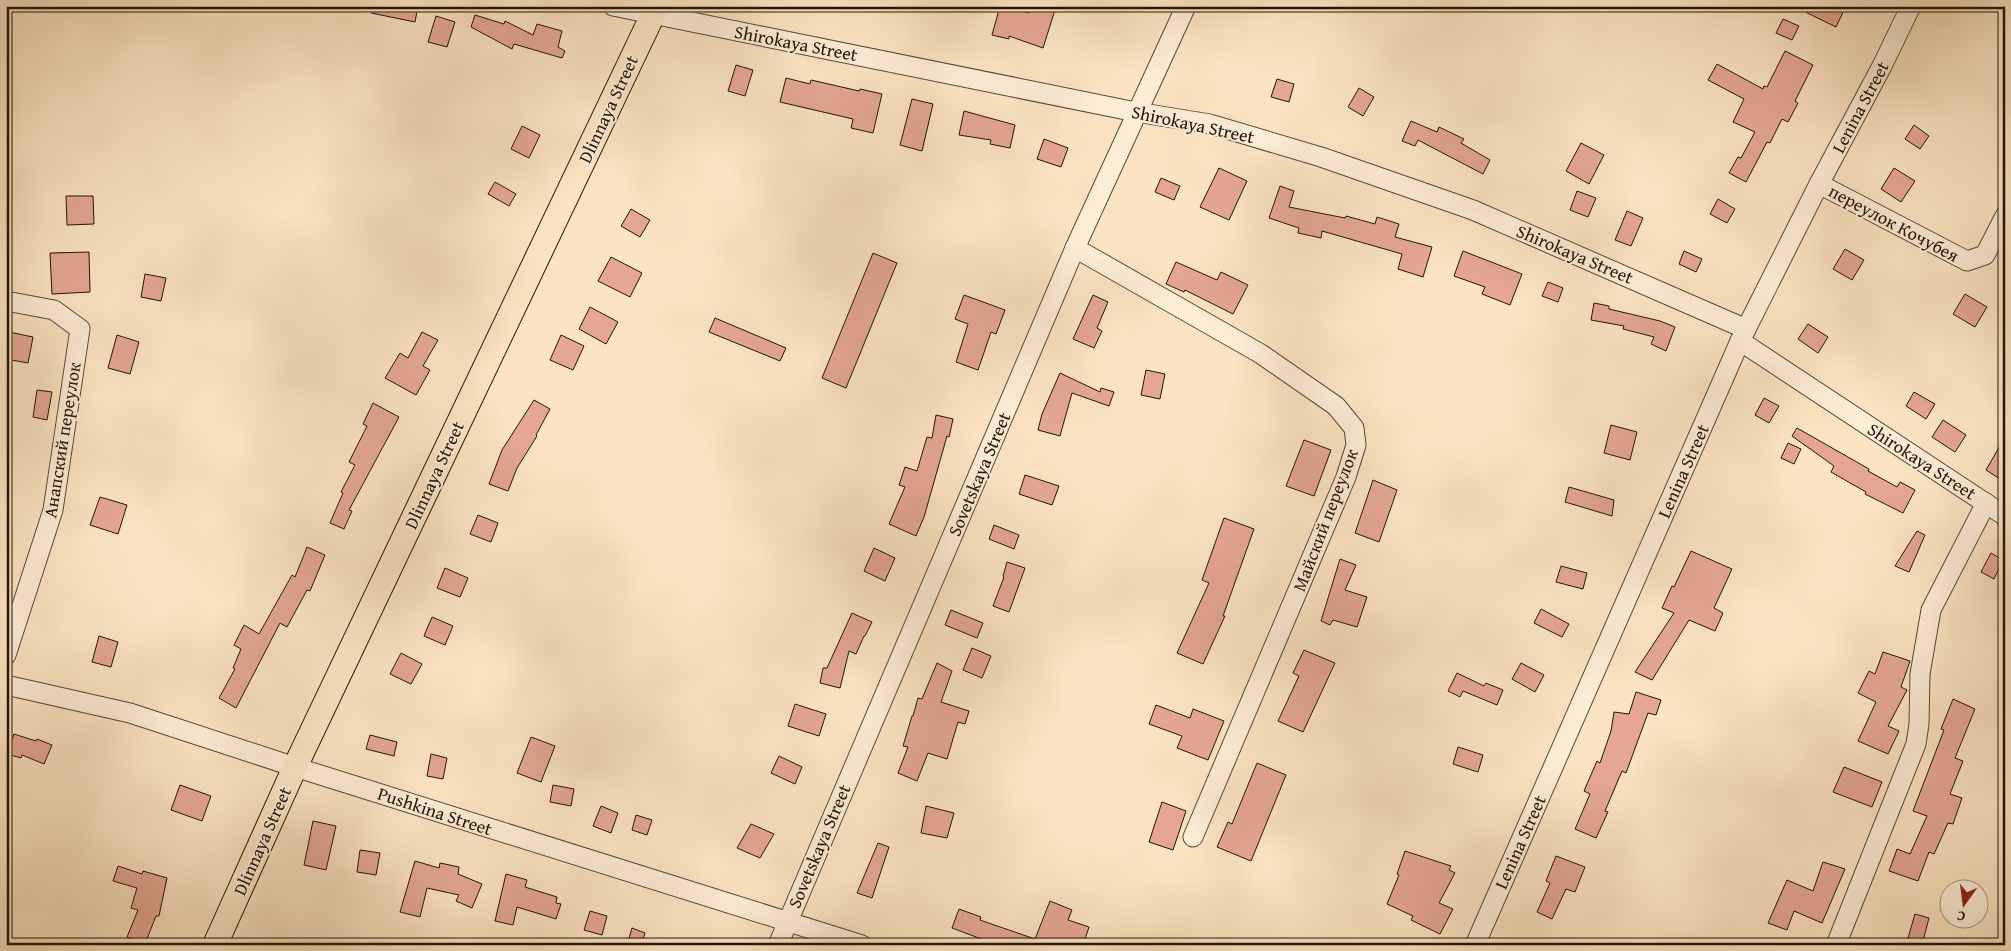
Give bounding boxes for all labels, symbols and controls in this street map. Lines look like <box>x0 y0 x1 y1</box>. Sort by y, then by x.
street label: Shirokaya Street <box>732 18 860 68</box>
street label: Dlinnaya Street <box>571 50 645 167</box>
street label: Lenina Street <box>1824 56 1896 158</box>
street label: Shirokaya Street <box>1129 98 1257 150</box>
street label: переулок Кочубея <box>1824 177 1964 269</box>
street label: Shirokaya Street <box>1512 217 1638 291</box>
street label: Анапский переулок <box>36 360 88 520</box>
street label: Sovetskaya Street <box>941 407 1018 540</box>
street label: Dlinnaya Street <box>397 416 471 533</box>
street label: Shirokaya Street <box>1862 416 1982 507</box>
street label: Lenina Street <box>1650 419 1716 522</box>
street label: Майский переулок <box>1285 444 1365 595</box>
street label: Sovetskaya Street <box>781 779 858 912</box>
street label: Pushkina Street <box>374 780 496 842</box>
street label: Dlinnaya Street <box>226 782 298 900</box>
street label: Lenina Street <box>1487 790 1553 893</box>
north arrow <box>1938 878 1988 928</box>
text: С <box>1955 906 1967 927</box>

